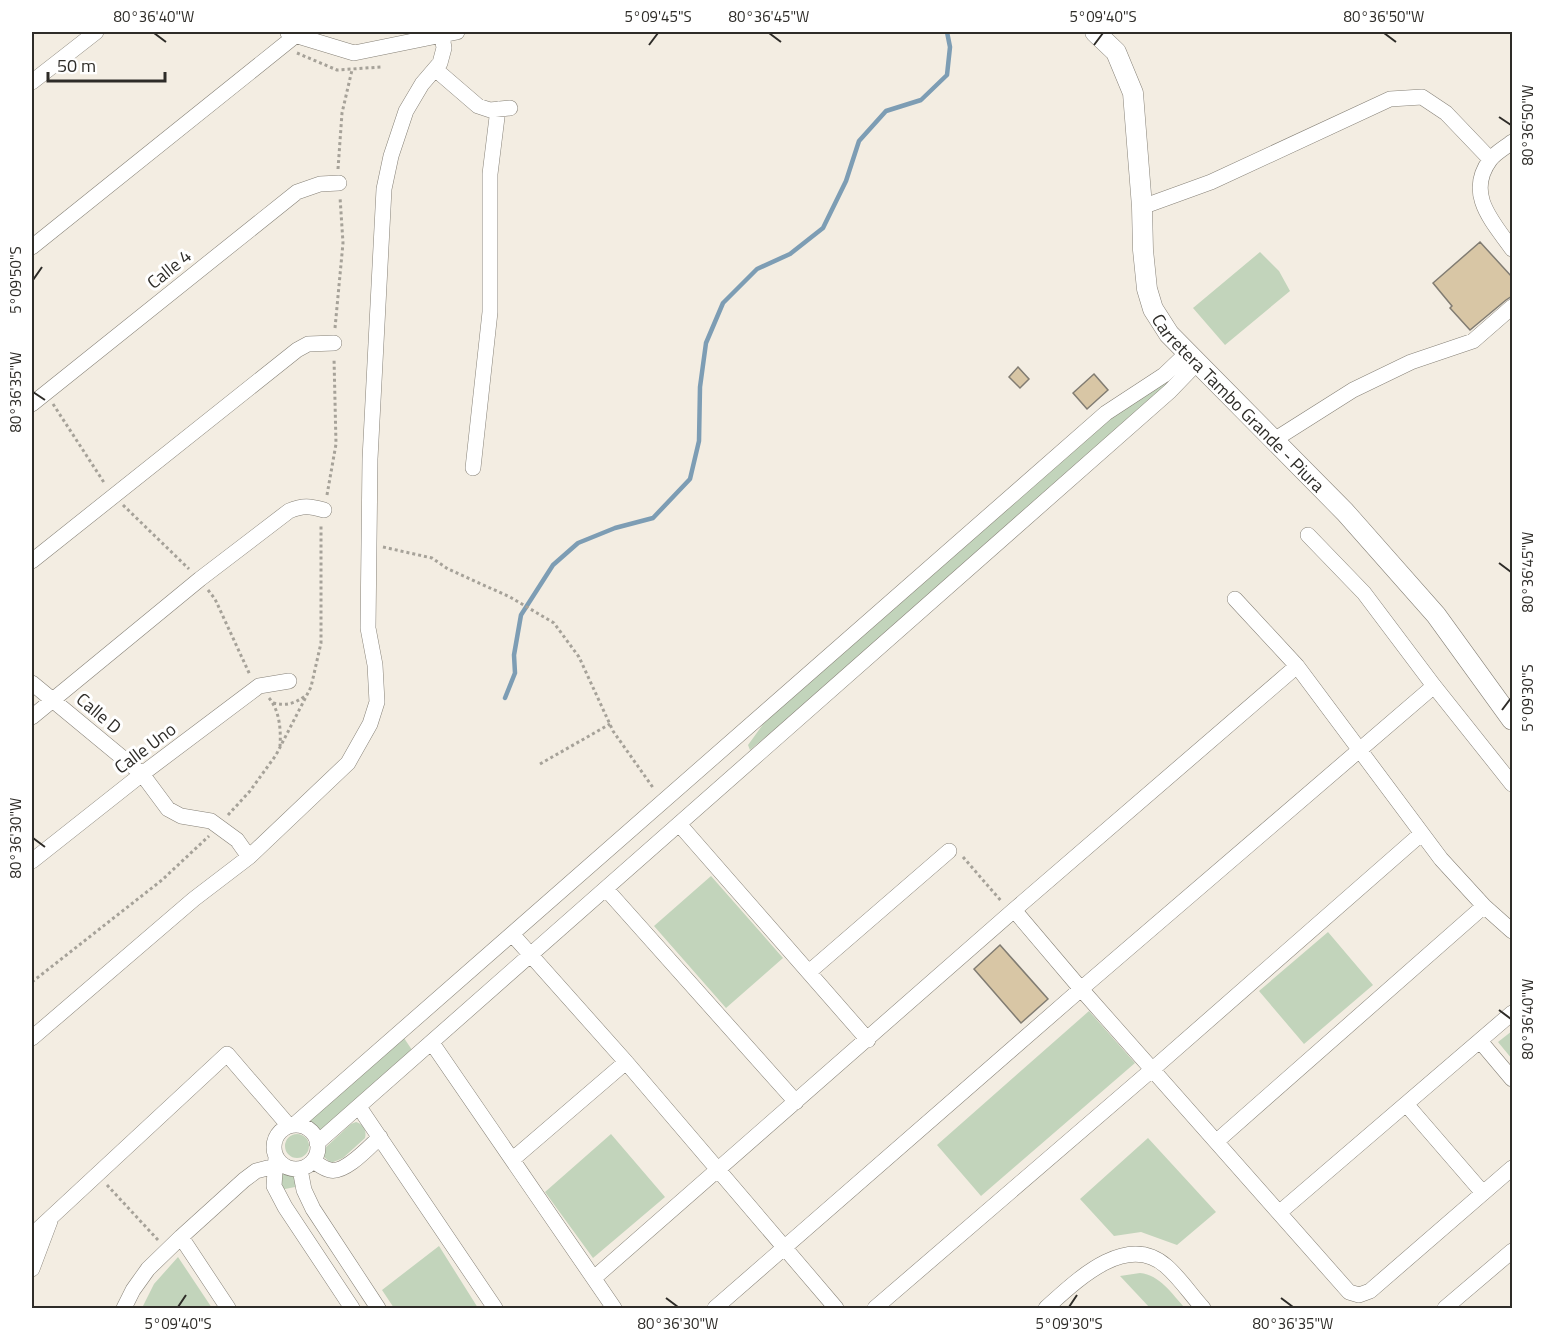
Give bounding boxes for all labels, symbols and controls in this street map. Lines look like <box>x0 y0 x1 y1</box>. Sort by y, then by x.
text: 80°36'40"W <box>114 5 194 28</box>
text: 5°09'45"S <box>624 5 692 28</box>
text: 80°36'45"W <box>729 5 809 28</box>
text: 5°09'40"S <box>1069 5 1137 28</box>
text: 80°36'50"W <box>1344 5 1424 28</box>
scale bar <box>48 45 165 83</box>
text: 50 m <box>57 52 96 79</box>
text: 80°36'50"W <box>1516 85 1539 165</box>
street label: Calle 4 <box>141 243 197 295</box>
text: 5°09'50"S <box>4 246 27 314</box>
street label: Carretera Tambo Grande - Piura <box>1146 308 1331 498</box>
text: 80°36'35"W <box>4 352 27 432</box>
text: 80°36'45"W <box>1516 532 1539 612</box>
text: 5°09'30"S <box>1516 664 1539 732</box>
street label: Calle D <box>70 686 128 740</box>
street label: Calle Uno <box>109 716 181 780</box>
text: 80°36'30"W <box>4 798 27 878</box>
text: 80°36'40"W <box>1516 979 1539 1059</box>
text: 5°09'40"S <box>144 1312 212 1335</box>
text: 80°36'30"W <box>638 1312 718 1335</box>
text: 5°09'30"S <box>1035 1312 1103 1335</box>
text: 80°36'35"W <box>1253 1312 1333 1335</box>

